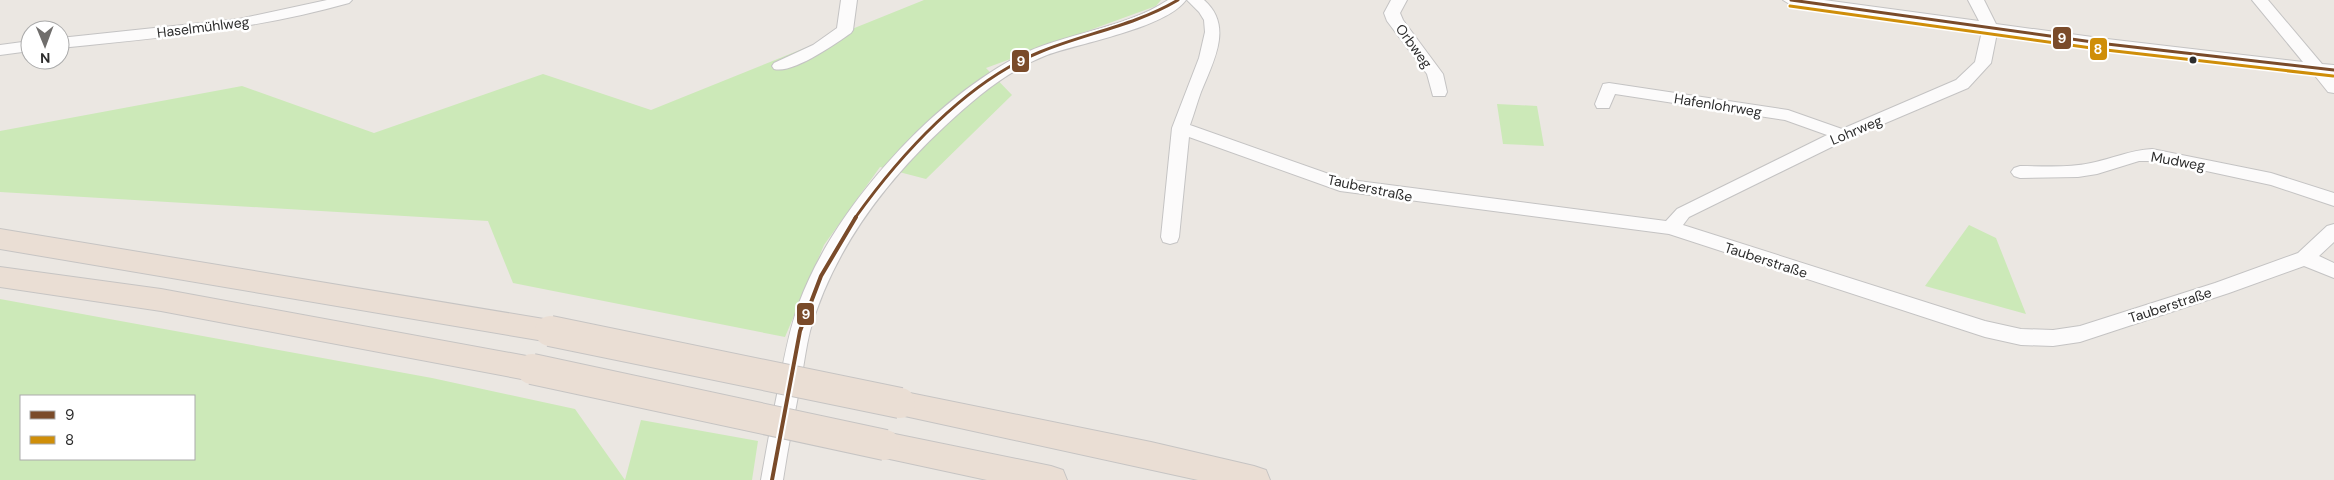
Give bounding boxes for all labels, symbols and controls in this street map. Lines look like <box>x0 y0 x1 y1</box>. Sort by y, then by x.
street label: Haselmühlweg <box>156 12 250 42</box>
north arrow <box>20 20 70 70</box>
street label: Orbweg <box>1392 20 1436 72</box>
line badge: 9 <box>2052 26 2072 50</box>
text: 9 <box>2058 29 2067 47</box>
line badge: 8 <box>2089 37 2108 61</box>
text: 8 <box>2094 40 2103 58</box>
text: N <box>40 49 50 67</box>
line badge: 9 <box>1011 49 1030 73</box>
text: 9 <box>1017 52 1026 70</box>
unlabelled marker <box>2188 55 2198 65</box>
street label: Hafenlohrweg <box>1673 89 1763 121</box>
street label: Lohrweg <box>1827 111 1885 149</box>
street label: Mudweg <box>2149 147 2207 175</box>
street label: Tauberstraße <box>1326 170 1414 206</box>
street label: Tauberstraße <box>1722 238 1810 282</box>
street label: Tauberstraße <box>2126 283 2214 327</box>
line badge: 9 <box>796 302 815 326</box>
text: 9 <box>802 305 811 323</box>
legend <box>20 395 195 460</box>
text: 9 <box>65 405 74 425</box>
text: 8 <box>65 430 74 450</box>

